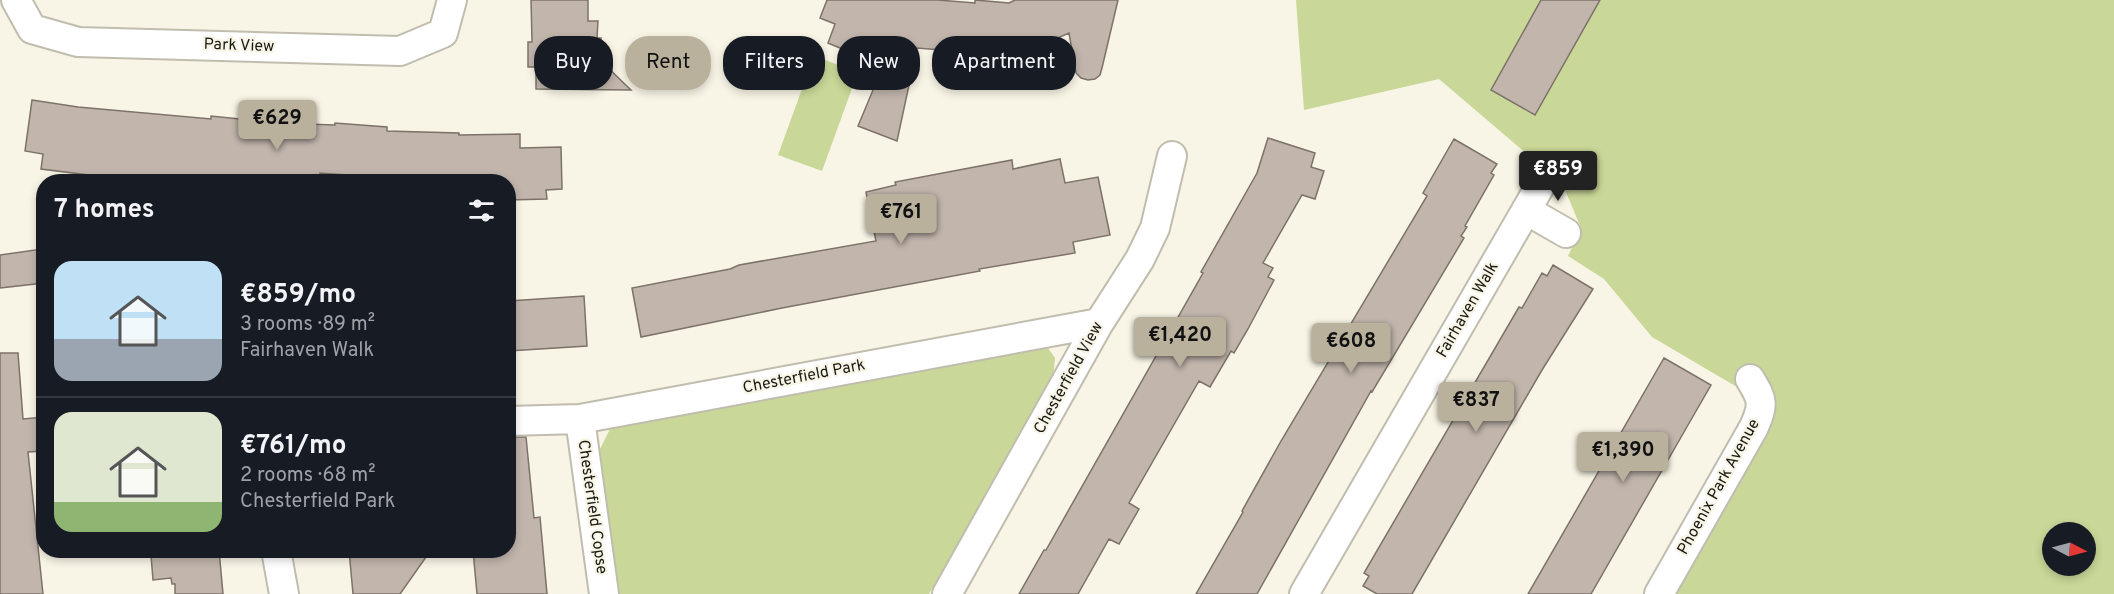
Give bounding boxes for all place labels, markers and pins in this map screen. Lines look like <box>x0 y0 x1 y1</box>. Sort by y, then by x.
pin: €629 <box>241 100 313 151</box>
pin: €859 <box>1522 151 1594 202</box>
pin: €761 <box>865 194 937 245</box>
pin: €1,420 <box>1131 317 1229 368</box>
pin: €608 <box>1315 323 1387 374</box>
pin: €837 <box>1440 382 1512 433</box>
pin: €1,390 <box>1574 432 1672 483</box>

